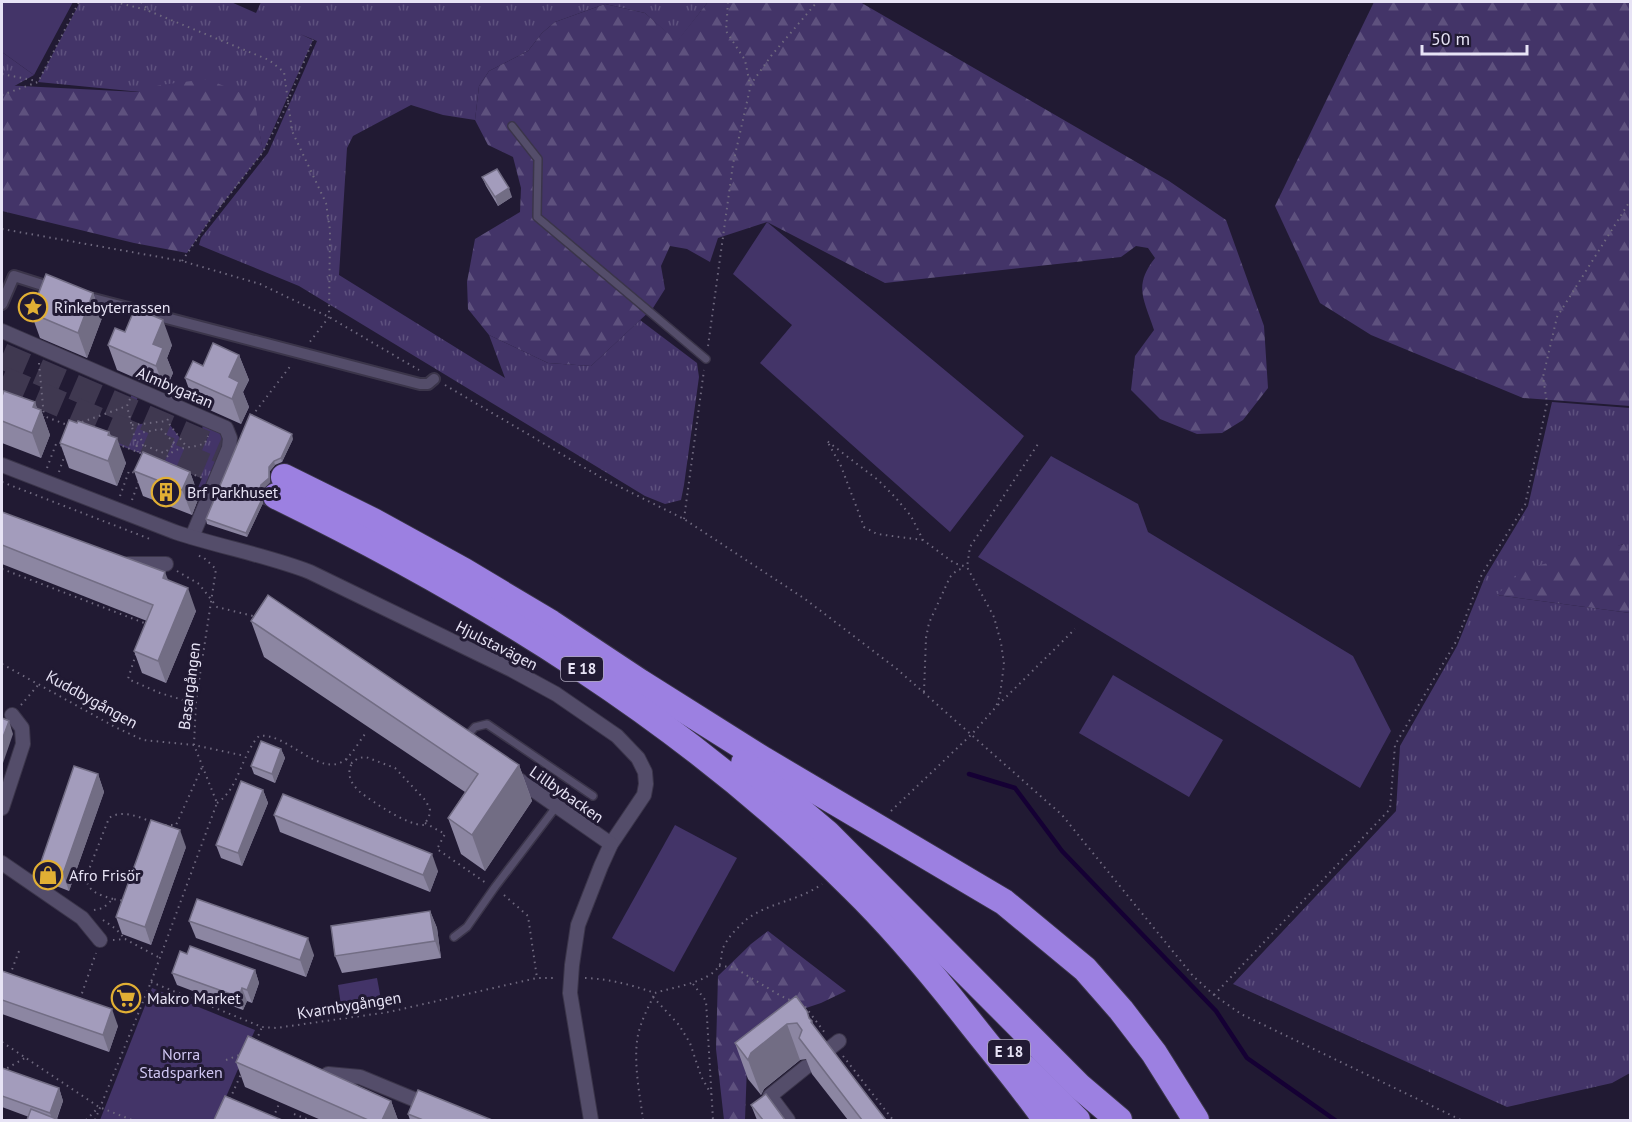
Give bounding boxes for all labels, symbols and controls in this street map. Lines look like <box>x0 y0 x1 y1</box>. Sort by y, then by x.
scale bar <box>1422 18 1527 56</box>
text: 50 m <box>1431 27 1470 50</box>
place icon: Rinkebyterrassen <box>17 291 49 323</box>
place label: Rinkebyterrassen <box>54 297 171 317</box>
street label: Almbygatan <box>134 362 216 412</box>
building icon: Brf Parkhuset <box>150 476 182 508</box>
place label: Brf Parkhuset <box>187 482 279 502</box>
street label: Hjulstavägen <box>453 616 541 674</box>
street label: Basargången <box>174 641 204 731</box>
road number: E 18 <box>561 657 603 681</box>
street label: Kuddbygången <box>43 666 141 732</box>
street label: Lillbybacken <box>526 761 608 827</box>
shop icon: Afro Frisör <box>32 859 64 891</box>
place label: Afro Frisör <box>69 865 141 885</box>
supermarket icon: Makro Market <box>110 982 142 1014</box>
street label: Kvarnbygången <box>295 987 403 1023</box>
place label: Makro Market <box>147 988 241 1008</box>
road number: E 18 <box>988 1040 1030 1064</box>
park label: Norra Stadsparken <box>139 1044 223 1082</box>

